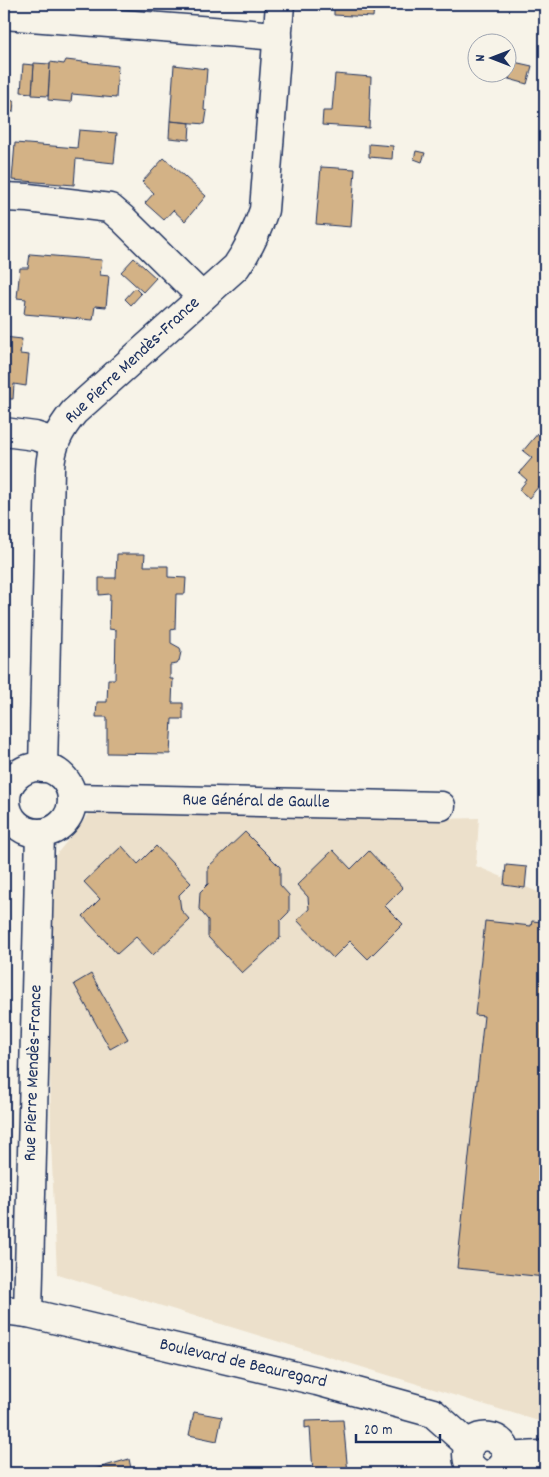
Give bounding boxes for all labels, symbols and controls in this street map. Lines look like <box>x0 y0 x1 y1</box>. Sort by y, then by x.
north arrow <box>466 32 516 82</box>
text: N <box>471 54 491 61</box>
street label: Rue Pierre Mendès-France <box>60 292 206 430</box>
street label: Rue Général de Gaulle <box>182 788 330 816</box>
street label: Rue Pierre Mendès-France <box>18 984 50 1162</box>
street label: Boulevard de Beauregard <box>157 1333 329 1395</box>
scale bar <box>356 1412 440 1444</box>
text: 20 m <box>364 1420 392 1442</box>

